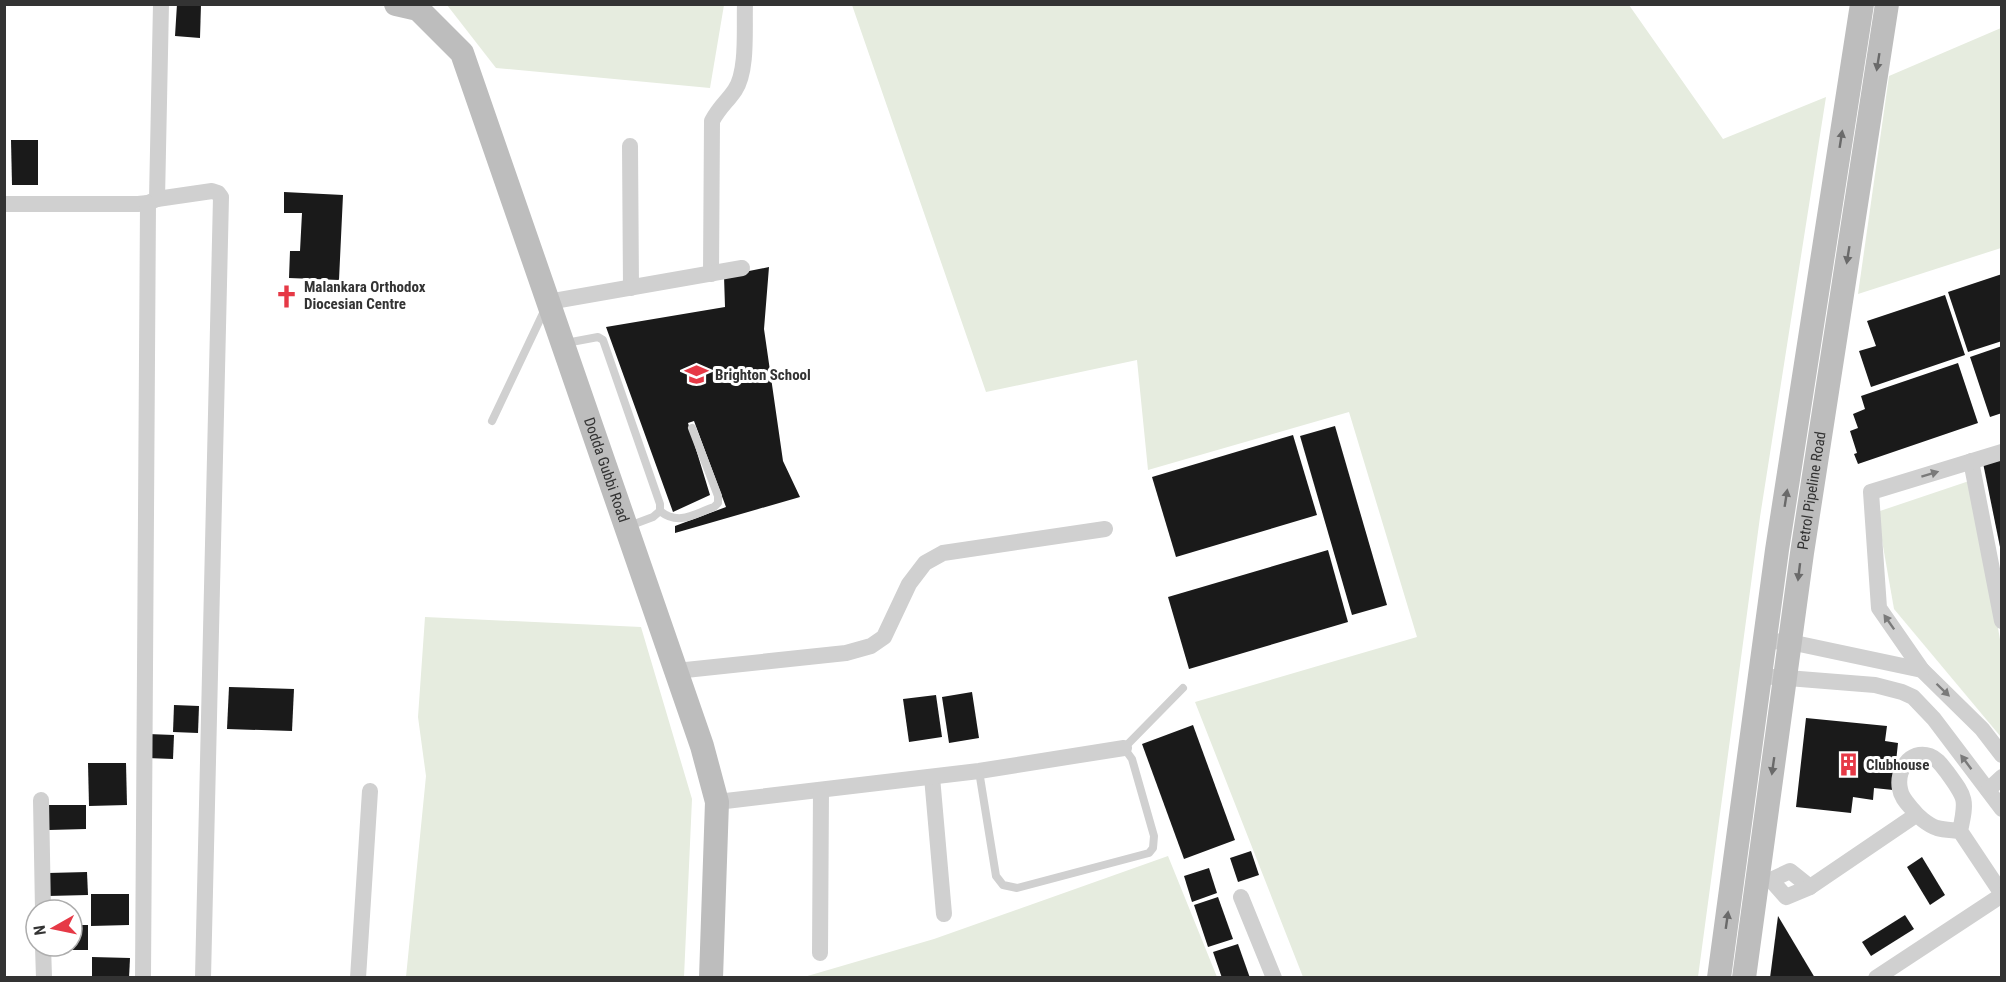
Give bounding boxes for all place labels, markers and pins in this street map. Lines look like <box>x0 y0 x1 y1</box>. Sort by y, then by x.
place label: Malankara Orthodox Diocesian Centre <box>304 278 426 313</box>
church icon: Malankara Orthodox Diocesian Centre <box>273 283 299 309</box>
school or university icon: Brighton School <box>684 362 710 388</box>
place label: Brighton School <box>715 366 811 384</box>
building icon: Clubhouse <box>1835 752 1861 778</box>
place label: Clubhouse <box>1866 756 1929 774</box>

